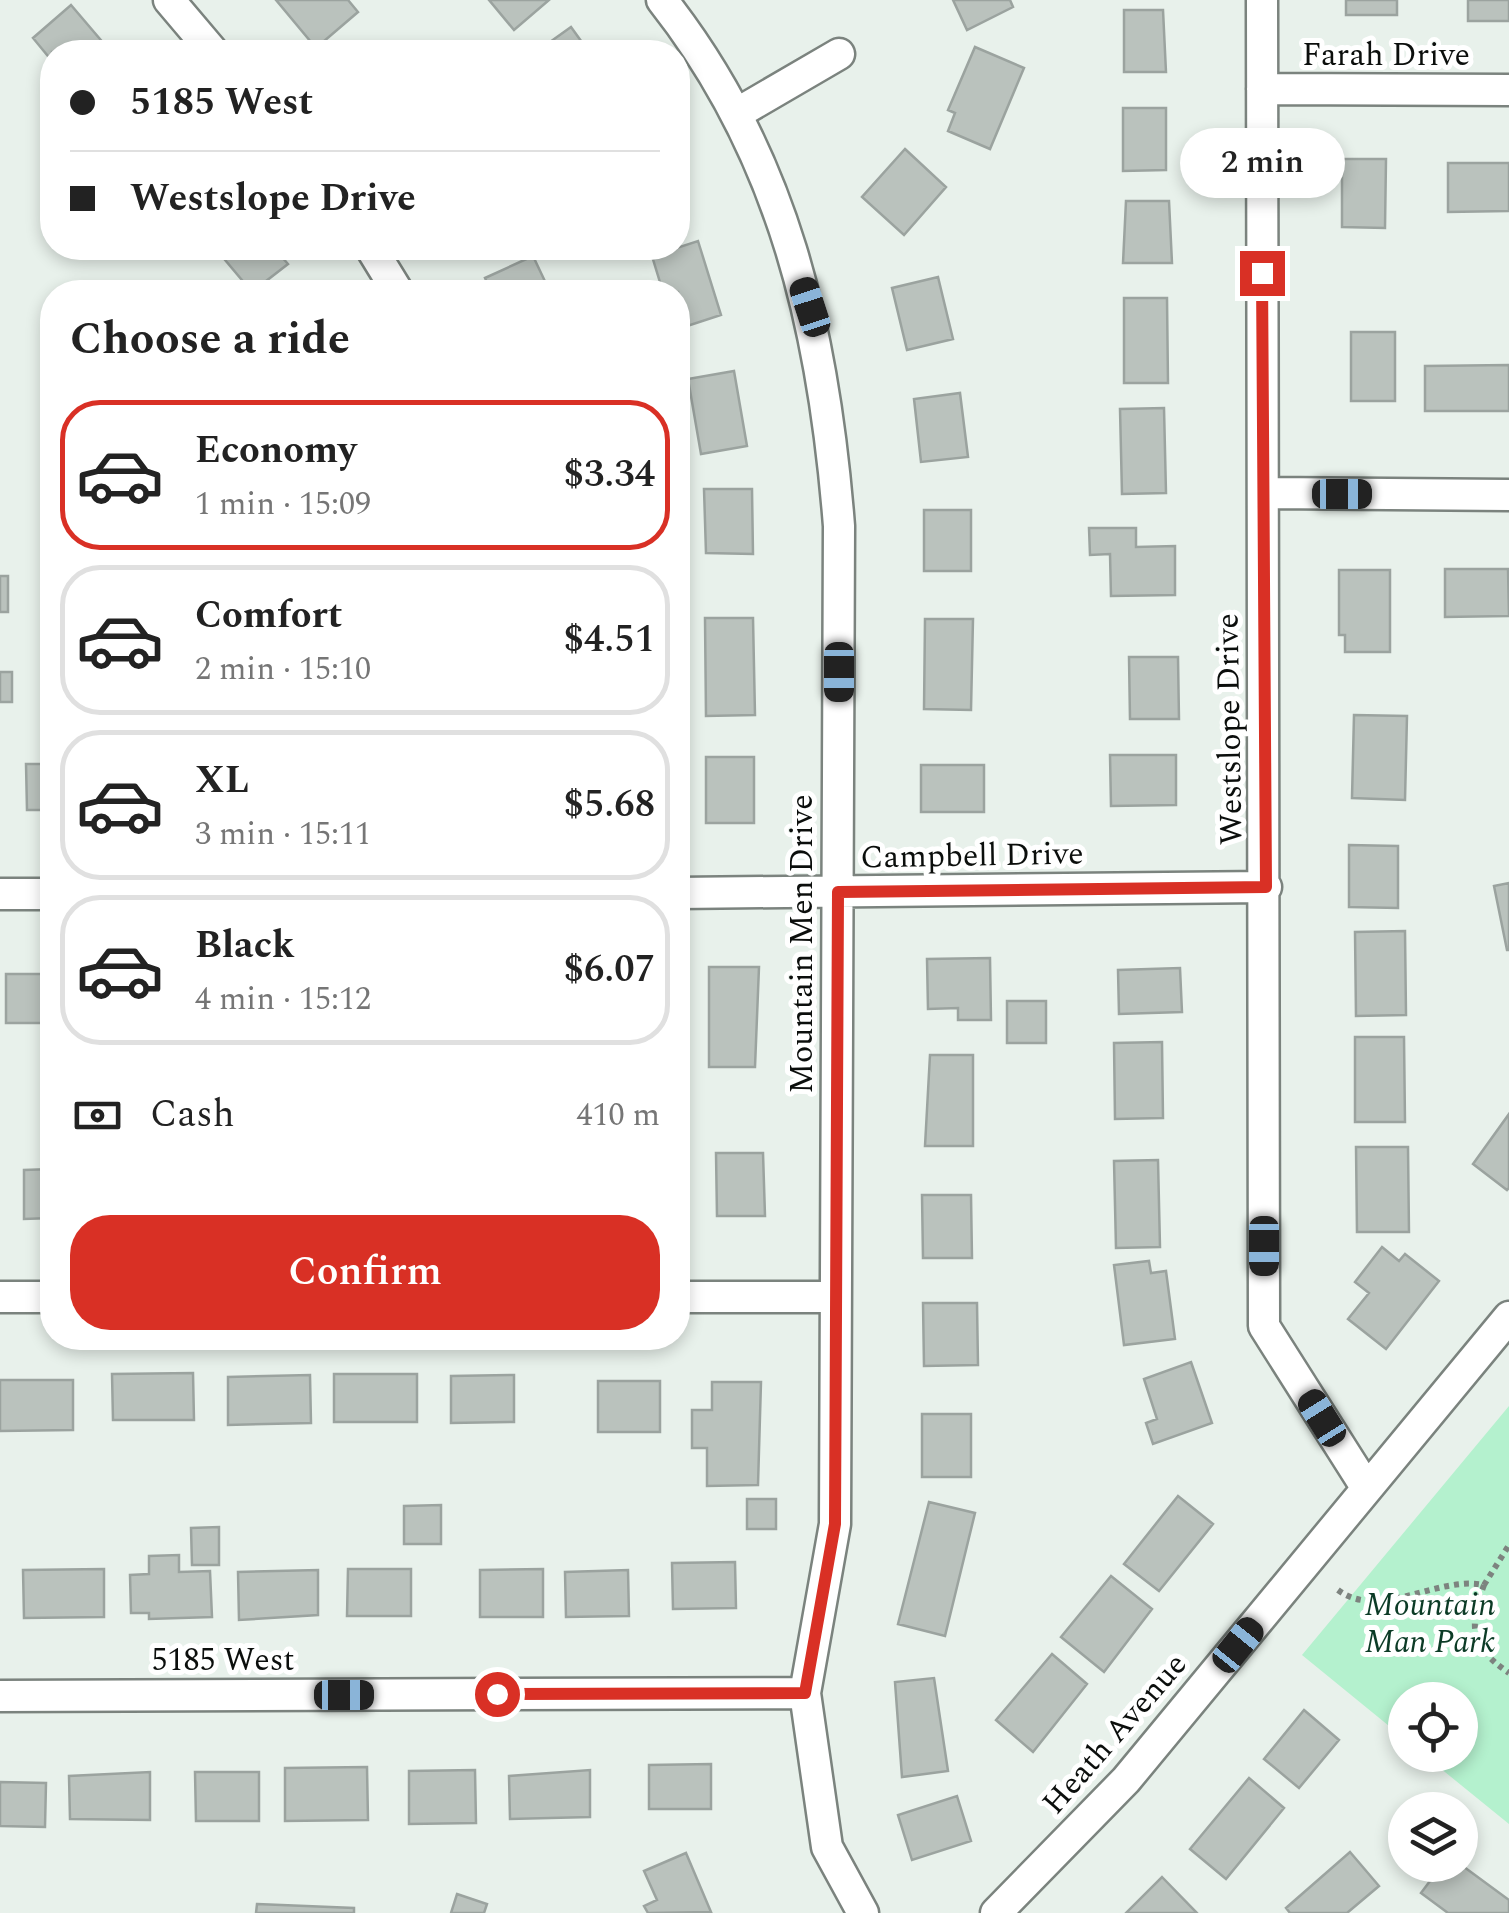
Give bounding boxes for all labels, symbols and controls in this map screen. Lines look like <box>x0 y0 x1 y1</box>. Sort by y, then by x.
street label: Farah Drive <box>1302 31 1470 80</box>
text: 5185 West <box>130 74 313 132</box>
callout: 2 min <box>1180 128 1344 198</box>
text: 2 min <box>1221 138 1304 187</box>
text: Westslope Drive <box>130 170 416 228</box>
route end <box>1240 251 1285 296</box>
car <box>786 274 834 340</box>
text: Choose a ride <box>70 305 350 374</box>
text: Economy <box>195 422 356 480</box>
icon: car <box>75 430 165 520</box>
text: $3.34 <box>564 446 655 504</box>
car <box>1312 479 1372 509</box>
text: 1 min · 15:09 <box>195 480 371 529</box>
text: Comfort <box>195 587 342 645</box>
icon: car <box>75 595 165 685</box>
text: $4.51 <box>564 611 655 669</box>
street label: Westslope Drive <box>1203 613 1257 845</box>
car <box>824 642 854 702</box>
text: 2 min · 15:10 <box>195 645 371 694</box>
text: XL <box>195 752 249 810</box>
icon: car <box>75 760 165 850</box>
text: $5.68 <box>564 776 655 834</box>
street label: Mountain Men Drive <box>778 794 827 1094</box>
text: 3 min · 15:11 <box>195 810 371 859</box>
street label: Campbell Drive <box>860 830 1084 882</box>
text: Black <box>195 917 295 975</box>
icon: car <box>75 925 165 1015</box>
text: $6.07 <box>564 941 655 999</box>
text: 4 min · 15:12 <box>195 975 371 1024</box>
text: Cash <box>150 1086 235 1144</box>
icon: cash <box>70 1088 125 1143</box>
text: 410 m <box>576 1091 660 1140</box>
button: Confirm <box>70 1215 660 1330</box>
car <box>1249 1216 1279 1276</box>
car <box>1293 1385 1351 1451</box>
park label: Mountain Man Park <box>1365 1581 1496 1667</box>
car <box>1207 1612 1269 1678</box>
street label: 5185 West <box>151 1636 295 1685</box>
street label: Heath Avenue <box>1031 1642 1199 1826</box>
route start <box>475 1672 520 1717</box>
car <box>314 1680 374 1710</box>
map controls <box>1388 1682 1478 1882</box>
button: locate <box>1388 1682 1478 1772</box>
button: layers <box>1388 1792 1478 1882</box>

